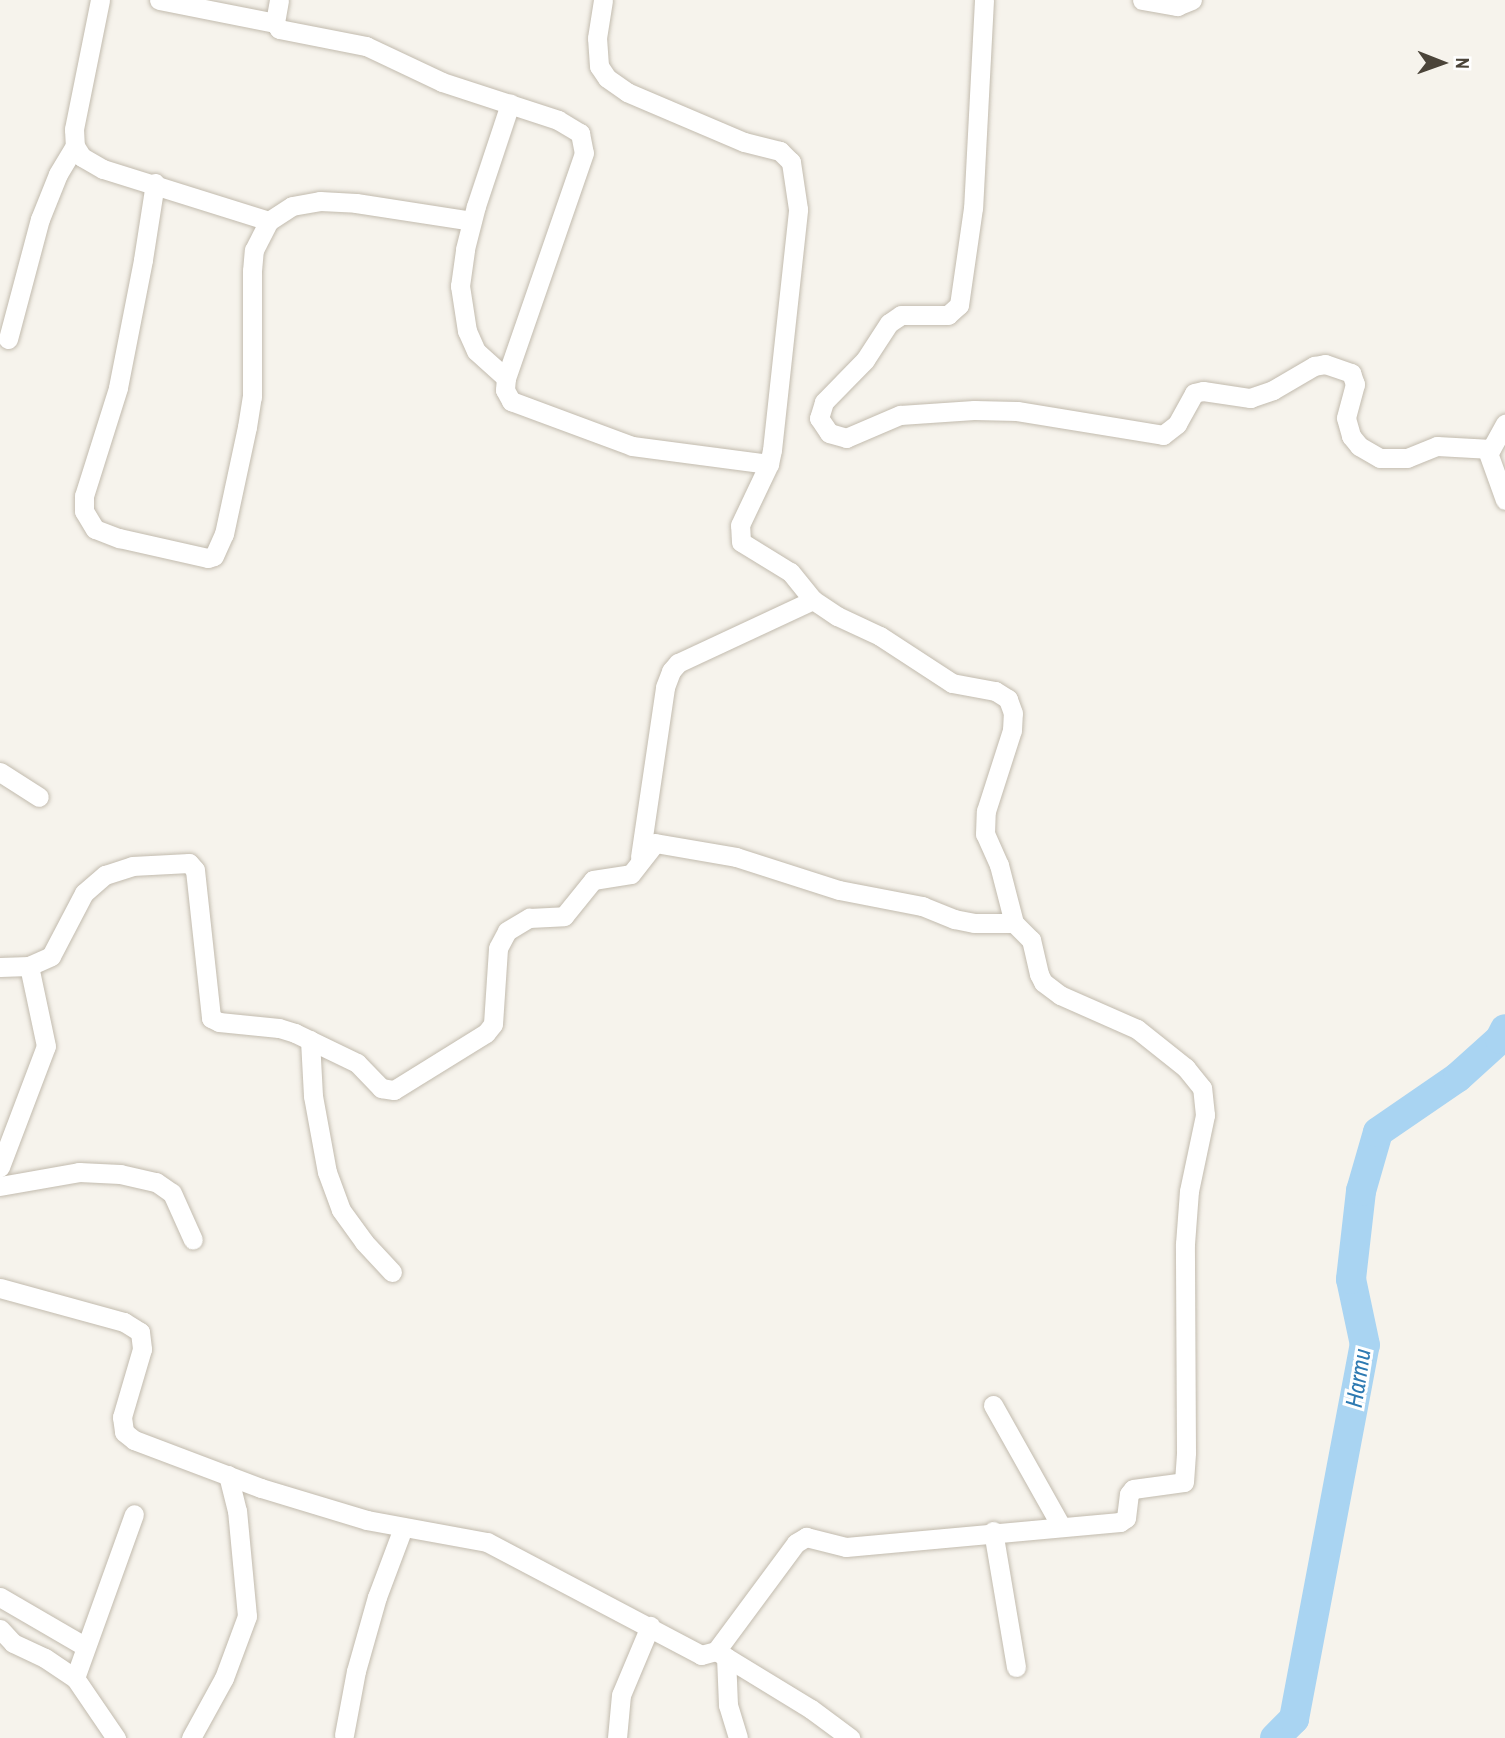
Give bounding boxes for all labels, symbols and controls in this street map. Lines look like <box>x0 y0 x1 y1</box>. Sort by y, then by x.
north arrow <box>1407 28 1477 98</box>
text: N <box>1450 58 1476 69</box>
water label: Harmu <box>1339 1347 1377 1409</box>

